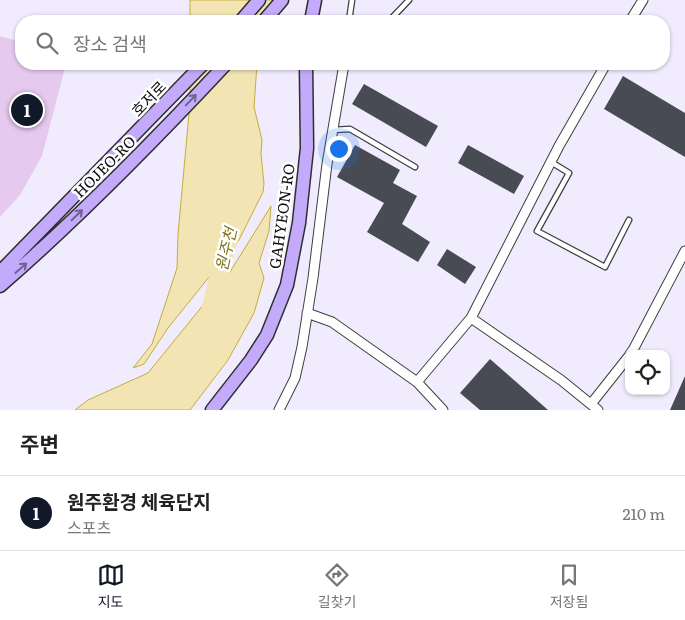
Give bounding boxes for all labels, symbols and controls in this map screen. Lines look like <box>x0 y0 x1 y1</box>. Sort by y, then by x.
search box <box>15 15 670 70</box>
icon: search <box>33 29 61 57</box>
text: 장소 검색 <box>73 29 147 57</box>
street label: 호저로 <box>125 75 171 121</box>
pin: 1 <box>11 91 43 129</box>
one-way arrow <box>185 94 197 107</box>
street label: HOJEO-RO <box>68 130 140 202</box>
your location <box>326 136 352 162</box>
street label: GAHYEON-RO <box>262 162 300 270</box>
one-way arrow <box>70 209 83 221</box>
water label: 원주천 <box>208 223 242 273</box>
one-way arrow <box>14 262 27 273</box>
map controls <box>625 350 670 395</box>
button: locate <box>625 350 670 395</box>
text: 주변 <box>20 427 59 458</box>
text: 원주환경 체육단지 <box>67 487 211 515</box>
text: 1 <box>33 501 39 525</box>
text: 210 m <box>622 501 665 525</box>
text: 스포츠 <box>67 515 111 539</box>
tab: 지도 <box>97 561 125 611</box>
tab: 길찾기 <box>318 561 356 611</box>
tab: 저장됨 <box>550 561 588 611</box>

